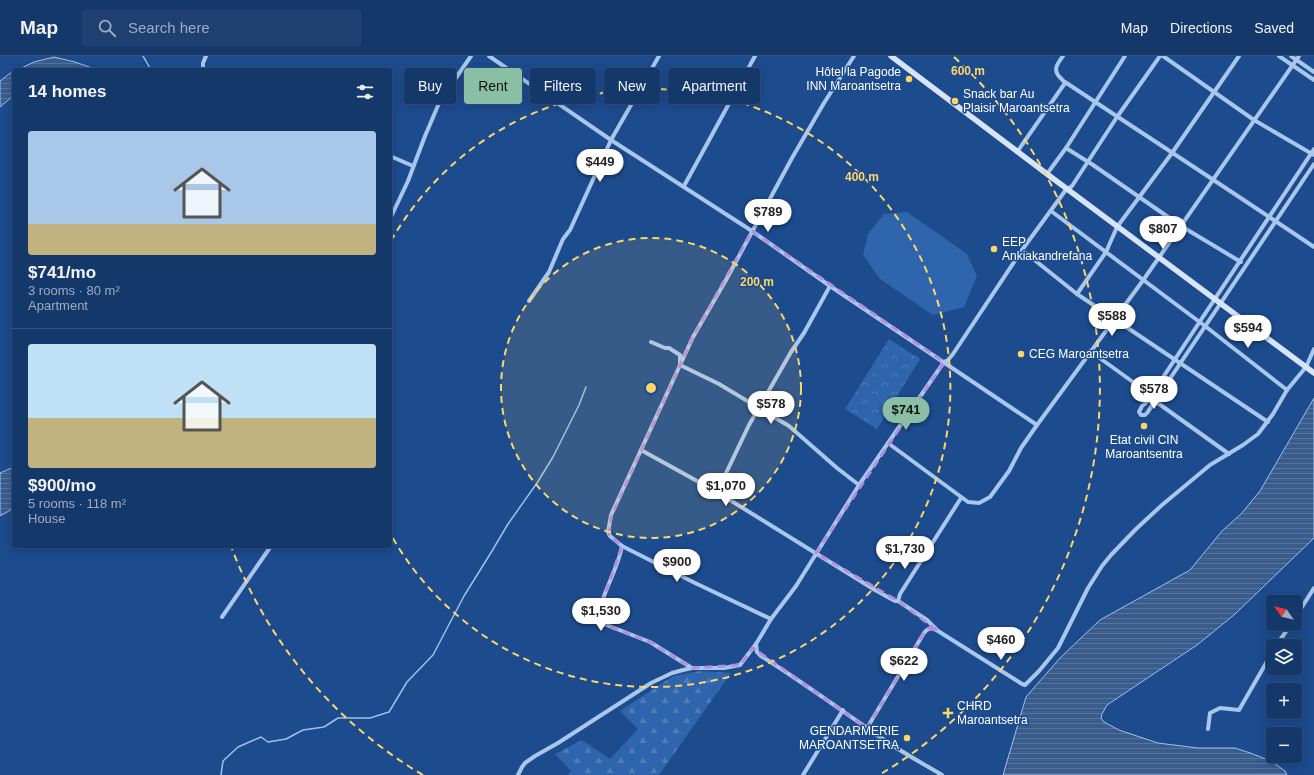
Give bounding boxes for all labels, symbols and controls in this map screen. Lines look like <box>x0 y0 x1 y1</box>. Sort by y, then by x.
search box <box>82 10 362 46</box>
text: Map <box>20 17 58 38</box>
icon: search <box>96 17 118 39</box>
text: Search here <box>128 19 210 36</box>
text: Map <box>1121 20 1148 36</box>
text: Directions <box>1170 20 1232 36</box>
text: Saved <box>1254 20 1294 36</box>
text: 600 m <box>951 64 985 78</box>
place label: Hôtel la Pagode INN Maroantsetra <box>806 65 901 93</box>
chip: Buy <box>404 68 456 104</box>
chip: Rent <box>464 68 522 104</box>
chip: Filters <box>530 68 596 104</box>
chip: New <box>604 68 660 104</box>
chip: Apartment <box>668 68 760 104</box>
marker: Hôtel la Pagode INN Maroantsetra <box>904 74 914 84</box>
icon: filters <box>354 81 376 103</box>
text: 14 homes <box>28 82 106 101</box>
place label: Snack bar Au Plaisir Maroantsetra <box>963 87 1070 115</box>
marker: Snack bar Au Plaisir Maroantsetra <box>950 96 960 106</box>
pin: $449 <box>576 149 624 183</box>
text: $449 <box>586 154 614 169</box>
icon: home <box>166 157 238 229</box>
text: 400 m <box>845 170 879 184</box>
pin: $789 <box>744 199 792 233</box>
text: $789 <box>754 204 782 219</box>
pin: $807 <box>1139 216 1187 250</box>
text: $807 <box>1149 221 1177 236</box>
place label: EEP Ankiakandrefana <box>1002 235 1092 263</box>
marker: EEP Ankiakandrefana <box>989 244 999 254</box>
text: $741/mo <box>28 263 96 282</box>
text: 200 m <box>740 275 774 289</box>
text: 3 rooms · 80 m² <box>28 283 120 298</box>
text: Apartment <box>28 298 88 313</box>
pin: $588 <box>1088 303 1136 337</box>
text: $588 <box>1098 308 1126 323</box>
pin: $594 <box>1224 315 1272 349</box>
text: $594 <box>1234 320 1262 335</box>
place label: CEG Maroantsetra <box>1029 347 1129 361</box>
marker: CEG Maroantsetra <box>1016 349 1026 359</box>
icon: home <box>166 370 238 442</box>
pin: $578 <box>1130 376 1178 410</box>
centre of rings <box>644 381 658 395</box>
text: $578 <box>1140 381 1168 396</box>
pin: $578 <box>747 391 795 425</box>
text: $578 <box>757 396 785 411</box>
pin: $741 <box>882 397 930 431</box>
text: $741 <box>892 402 920 417</box>
marker: Etat civil CIN Maroantsentra <box>1139 421 1149 431</box>
place label: Etat civil CIN Maroantsentra <box>1105 433 1183 461</box>
pin: $1,070 <box>693 473 759 507</box>
text: $900/mo <box>28 476 96 495</box>
text: $1,070 <box>706 478 746 493</box>
text: 5 rooms · 118 m² <box>28 496 126 511</box>
text: House <box>28 511 66 526</box>
pin: $1,730 <box>872 536 938 570</box>
text: $1,730 <box>885 541 925 556</box>
pin: $900 <box>653 549 701 583</box>
text: $900 <box>663 554 691 569</box>
north arrow <box>1266 595 1302 631</box>
map controls <box>1266 595 1302 763</box>
pin: $1,530 <box>568 598 634 632</box>
text: $1,530 <box>581 603 621 618</box>
pin: $460 <box>977 627 1025 661</box>
text: $460 <box>987 632 1015 647</box>
button: layers <box>1266 639 1302 675</box>
pin: $622 <box>880 648 928 682</box>
text: $622 <box>890 653 918 668</box>
button: + <box>1266 683 1302 719</box>
place label: CHRD Maroantsetra <box>957 699 1028 727</box>
marker: CHRD Maroantsetra <box>942 707 954 719</box>
place label: GENDARMERIE MAROANTSETRA <box>799 724 899 752</box>
button: − <box>1266 727 1302 763</box>
marker: GENDARMERIE MAROANTSETRA <box>902 733 912 743</box>

